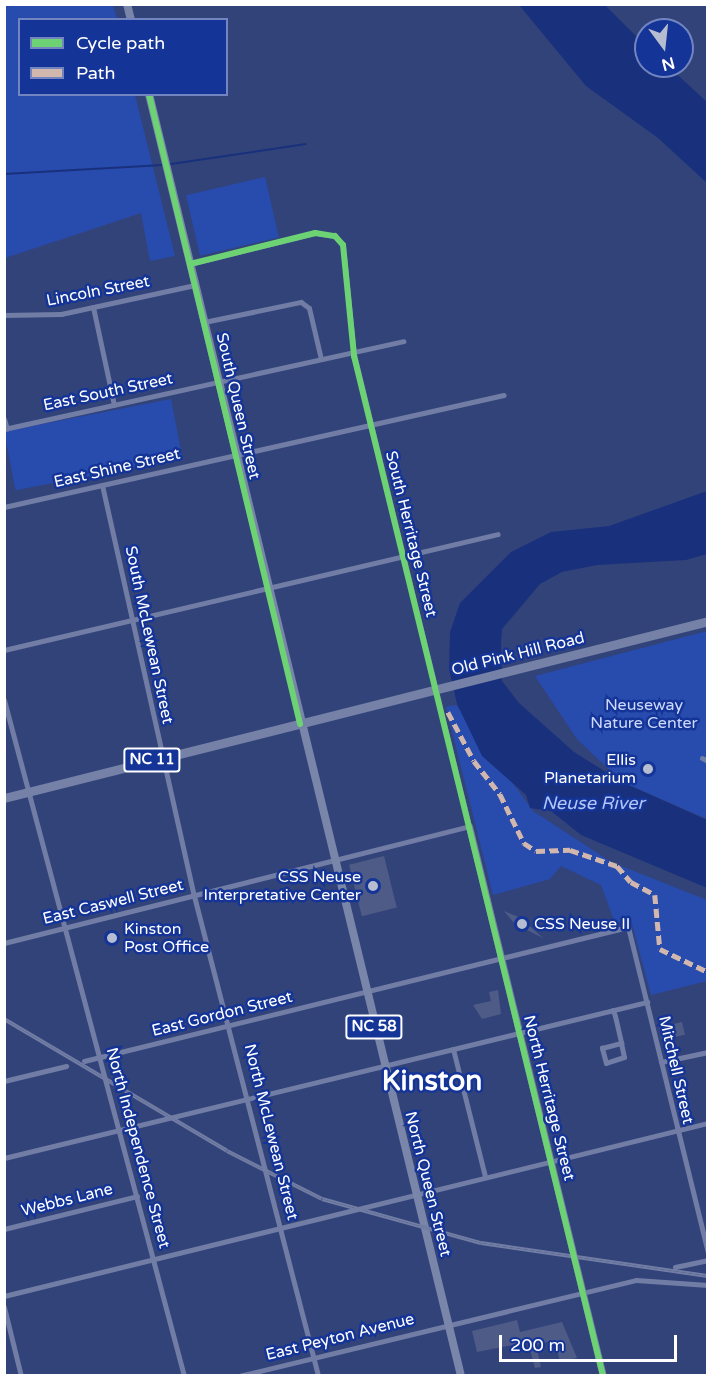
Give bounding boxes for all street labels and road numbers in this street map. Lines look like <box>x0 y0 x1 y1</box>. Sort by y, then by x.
street label: Lincoln Street <box>45 272 151 310</box>
street label: South Queen Street <box>212 331 264 481</box>
street label: East South Street <box>41 369 175 415</box>
street label: East Shine Street <box>52 444 182 492</box>
street label: South Herritage Street <box>381 449 441 619</box>
street label: South McLewean Street <box>121 544 177 726</box>
street label: Old Pink Hill Road <box>449 628 587 680</box>
road number: NC 11 <box>122 748 182 772</box>
street label: East Caswell Street <box>41 875 185 929</box>
street label: East Gordon Street <box>150 987 294 1041</box>
street label: North Herritage Street <box>519 1013 579 1183</box>
street label: Mitchell Street <box>654 1014 698 1126</box>
road number: NC 58 <box>344 1015 404 1039</box>
street label: North McLewean Street <box>240 1042 302 1222</box>
street label: North Independence Street <box>102 1046 174 1250</box>
street label: North Queen Street <box>401 1109 455 1259</box>
street label: Webbs Lane <box>19 1179 115 1221</box>
street label: East Peyton Avenue <box>264 1309 416 1365</box>

